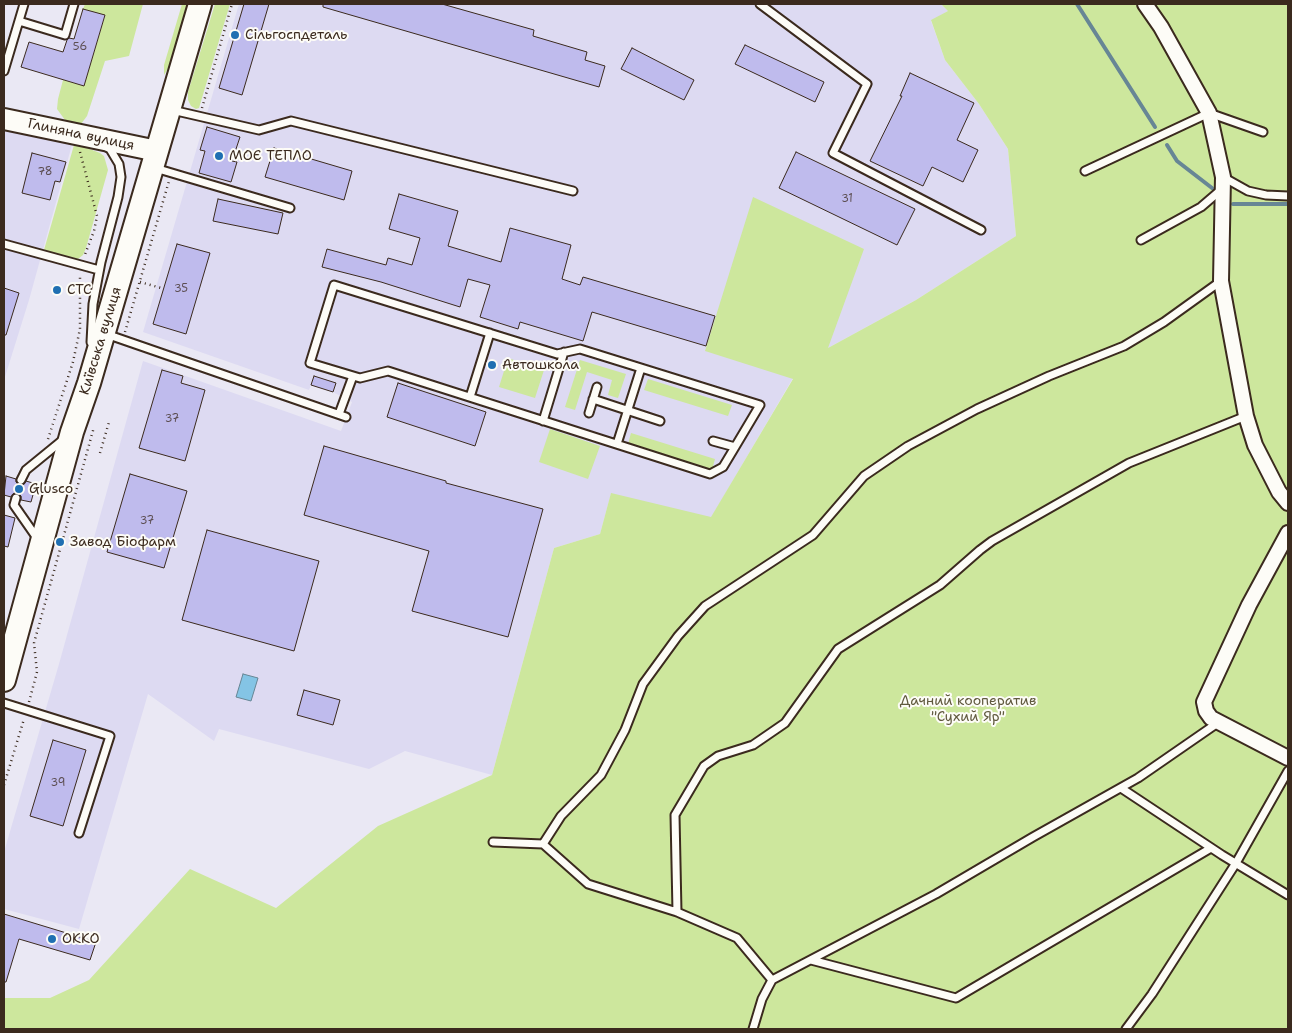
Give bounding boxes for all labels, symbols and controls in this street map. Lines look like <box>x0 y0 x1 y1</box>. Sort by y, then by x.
place label: Сільгоспдеталь <box>245 27 347 43</box>
marker: Сільгоспдеталь <box>229 29 241 41</box>
house number: 56 <box>73 40 87 54</box>
street label: Глиняна вулиця <box>26 115 136 155</box>
place label: МОЄ ТЕПЛО <box>229 148 312 164</box>
marker: МОЄ ТЕПЛО <box>213 150 225 162</box>
house number: 78 <box>38 165 52 179</box>
house number: 31 <box>841 192 853 206</box>
place label: СТС <box>67 282 92 298</box>
house number: 35 <box>174 282 188 296</box>
marker: СТС <box>51 284 63 296</box>
street label: Київська вулиця <box>77 285 125 397</box>
place label: Автошкола <box>502 357 579 373</box>
marker: Автошкола <box>486 359 498 371</box>
house number: 37 <box>165 412 179 426</box>
place label: Glusco <box>29 481 73 497</box>
marker: Glusco <box>13 483 25 495</box>
house number: 37 <box>140 514 154 528</box>
place label: Завод Біофарм <box>70 534 176 550</box>
marker: Завод Біофарм <box>54 536 66 548</box>
park label: Дачний кооператив "Сухий Яр" <box>900 693 1036 726</box>
house number: 39 <box>51 776 65 790</box>
place label: ОККО <box>62 931 99 947</box>
marker: ОККО <box>46 933 58 945</box>

